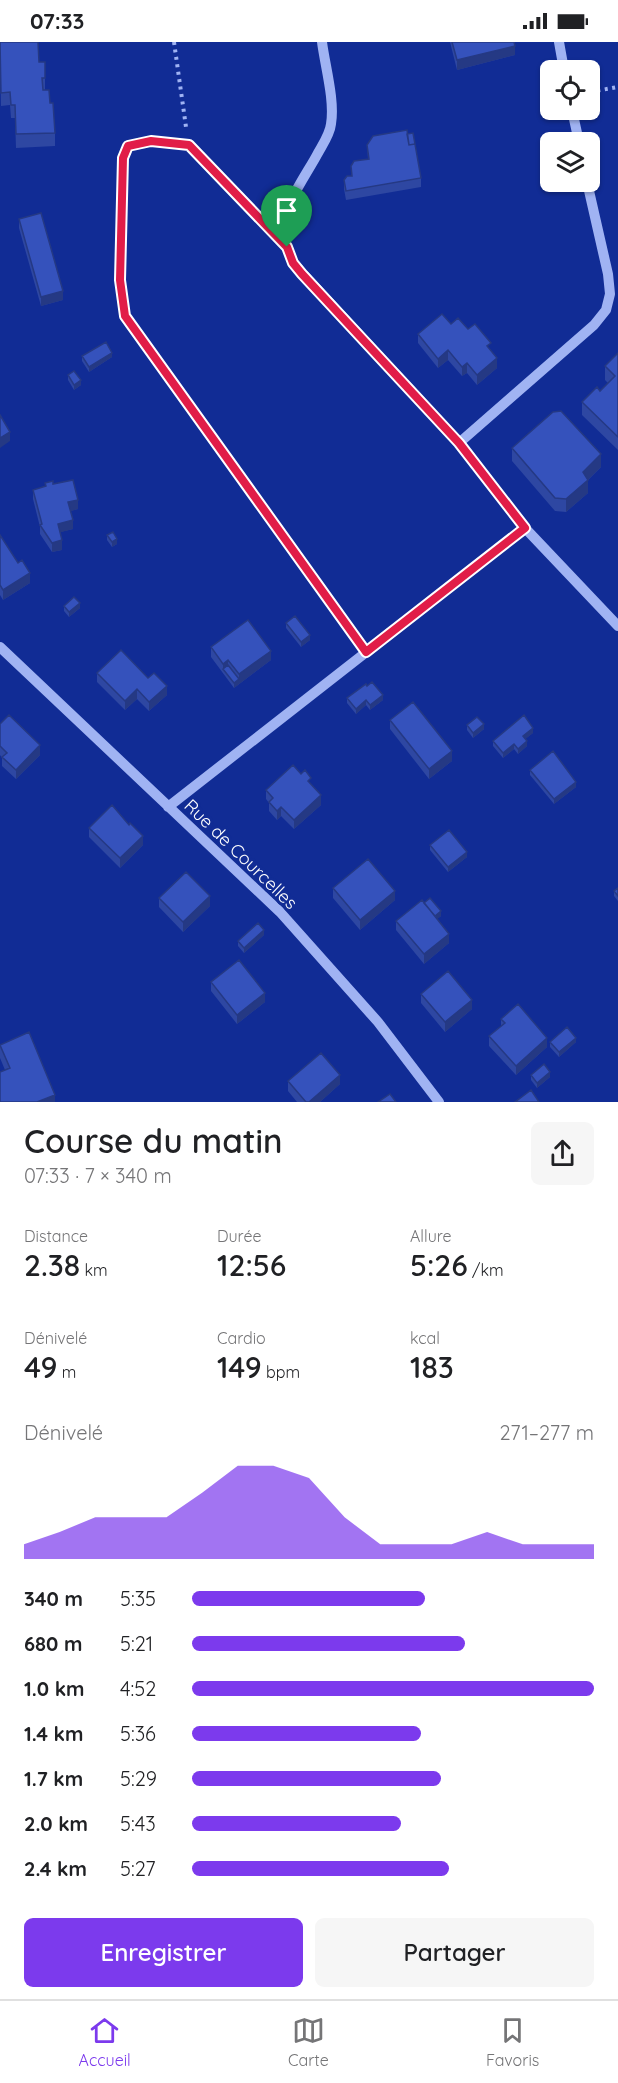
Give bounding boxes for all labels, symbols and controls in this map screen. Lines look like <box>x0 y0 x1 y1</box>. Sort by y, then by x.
text: 07:33 <box>30 7 84 35</box>
map controls <box>540 60 600 192</box>
button: locate <box>540 60 600 120</box>
button: layers <box>540 132 600 192</box>
pin <box>261 185 312 247</box>
icon: arrive <box>270 194 303 227</box>
street label: Rue de Courcelles <box>179 794 303 914</box>
text: Course du matin <box>24 1120 282 1161</box>
button: share <box>531 1122 594 1185</box>
text: 07:33 · 7 × 340 m <box>24 1163 172 1188</box>
text: Distance <box>24 1226 88 1246</box>
text: Durée <box>217 1226 262 1246</box>
text: Allure <box>410 1226 452 1246</box>
text: 2.38 <box>24 1246 80 1284</box>
text: 12:56 <box>217 1246 286 1284</box>
text: 5:26 <box>410 1246 468 1284</box>
text: km <box>80 1260 108 1280</box>
text: /km <box>468 1260 504 1280</box>
text: Dénivelé <box>24 1328 87 1348</box>
text: Cardio <box>217 1328 266 1348</box>
text: kcal <box>410 1328 440 1348</box>
text: 49 <box>24 1348 57 1386</box>
text: 149 <box>217 1348 262 1386</box>
text: 183 <box>410 1348 454 1386</box>
text: m <box>57 1362 76 1382</box>
text: bpm <box>262 1362 300 1382</box>
text: Dénivelé <box>24 1420 103 1445</box>
text: 271–277 m <box>500 1420 594 1445</box>
text: 340 m <box>24 1586 83 1611</box>
text: 5:35 <box>120 1586 156 1611</box>
text: 680 m <box>24 1631 82 1656</box>
text: 5:21 <box>120 1631 153 1656</box>
text: 1.0 km <box>24 1676 84 1701</box>
text: 4:52 <box>120 1676 156 1701</box>
text: 1.4 km <box>24 1721 83 1746</box>
text: 5:36 <box>120 1721 156 1746</box>
text: 1.7 km <box>24 1766 83 1791</box>
text: 5:29 <box>120 1766 157 1791</box>
text: 2.0 km <box>24 1811 88 1836</box>
text: 5:43 <box>120 1811 156 1836</box>
text: 2.4 km <box>24 1856 87 1881</box>
text: 5:27 <box>120 1856 156 1881</box>
button: Enregistrer <box>24 1918 303 1987</box>
button: Partager <box>315 1918 594 1987</box>
tab: Accueil <box>79 2014 131 2070</box>
tab: Carte <box>288 2014 329 2070</box>
tab: Favoris <box>486 2014 539 2070</box>

